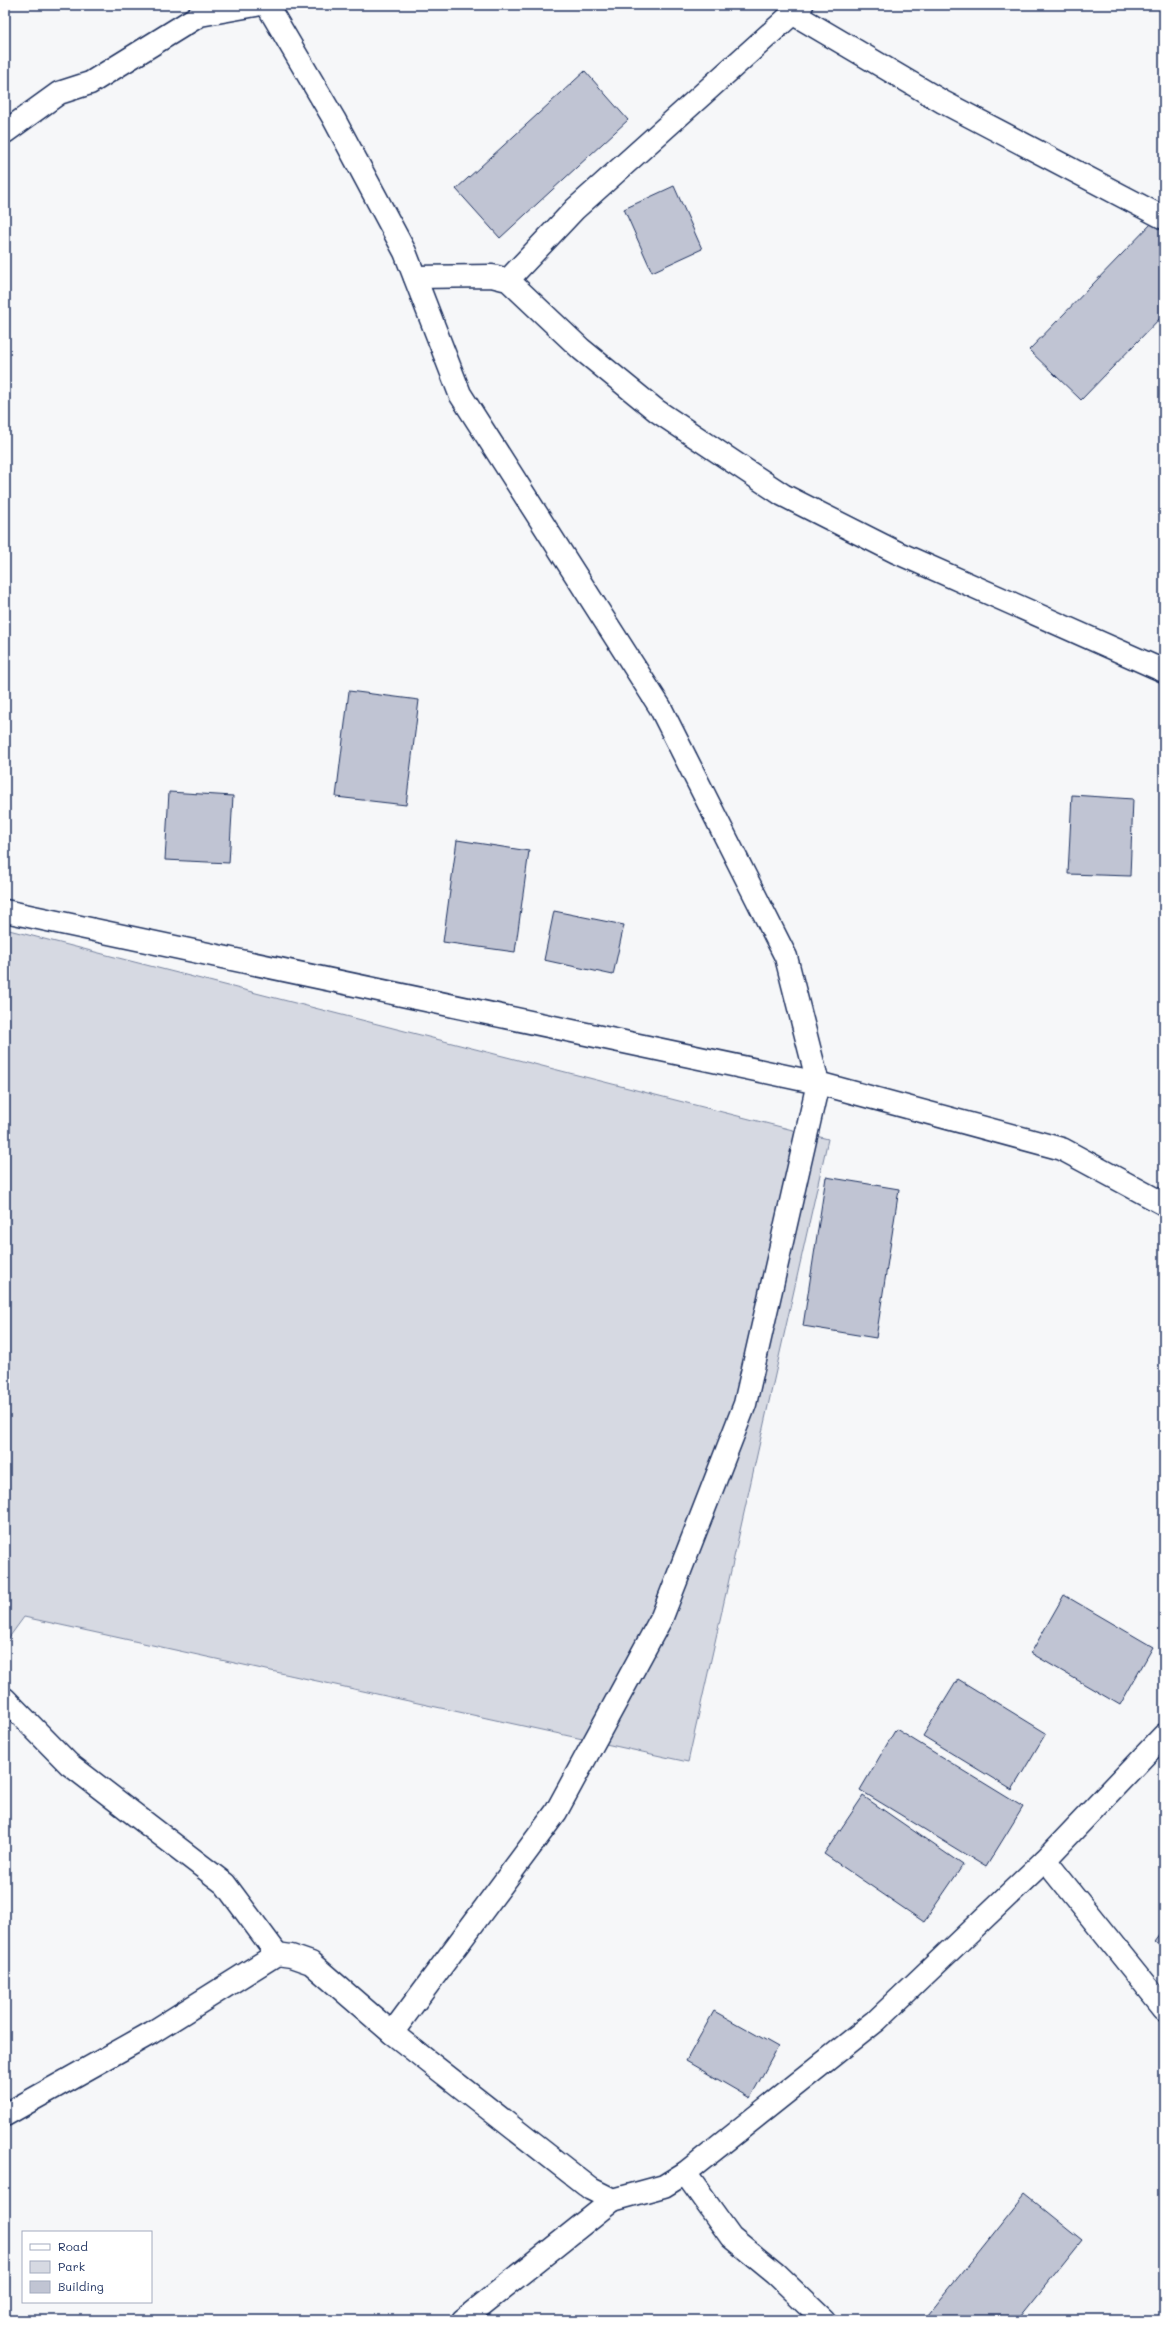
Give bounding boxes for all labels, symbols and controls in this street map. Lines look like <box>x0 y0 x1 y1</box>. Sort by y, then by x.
legend <box>22 2231 152 2303</box>
text: Road <box>58 2238 88 2254</box>
text: Park <box>58 2258 85 2274</box>
text: Building <box>58 2278 104 2294</box>

